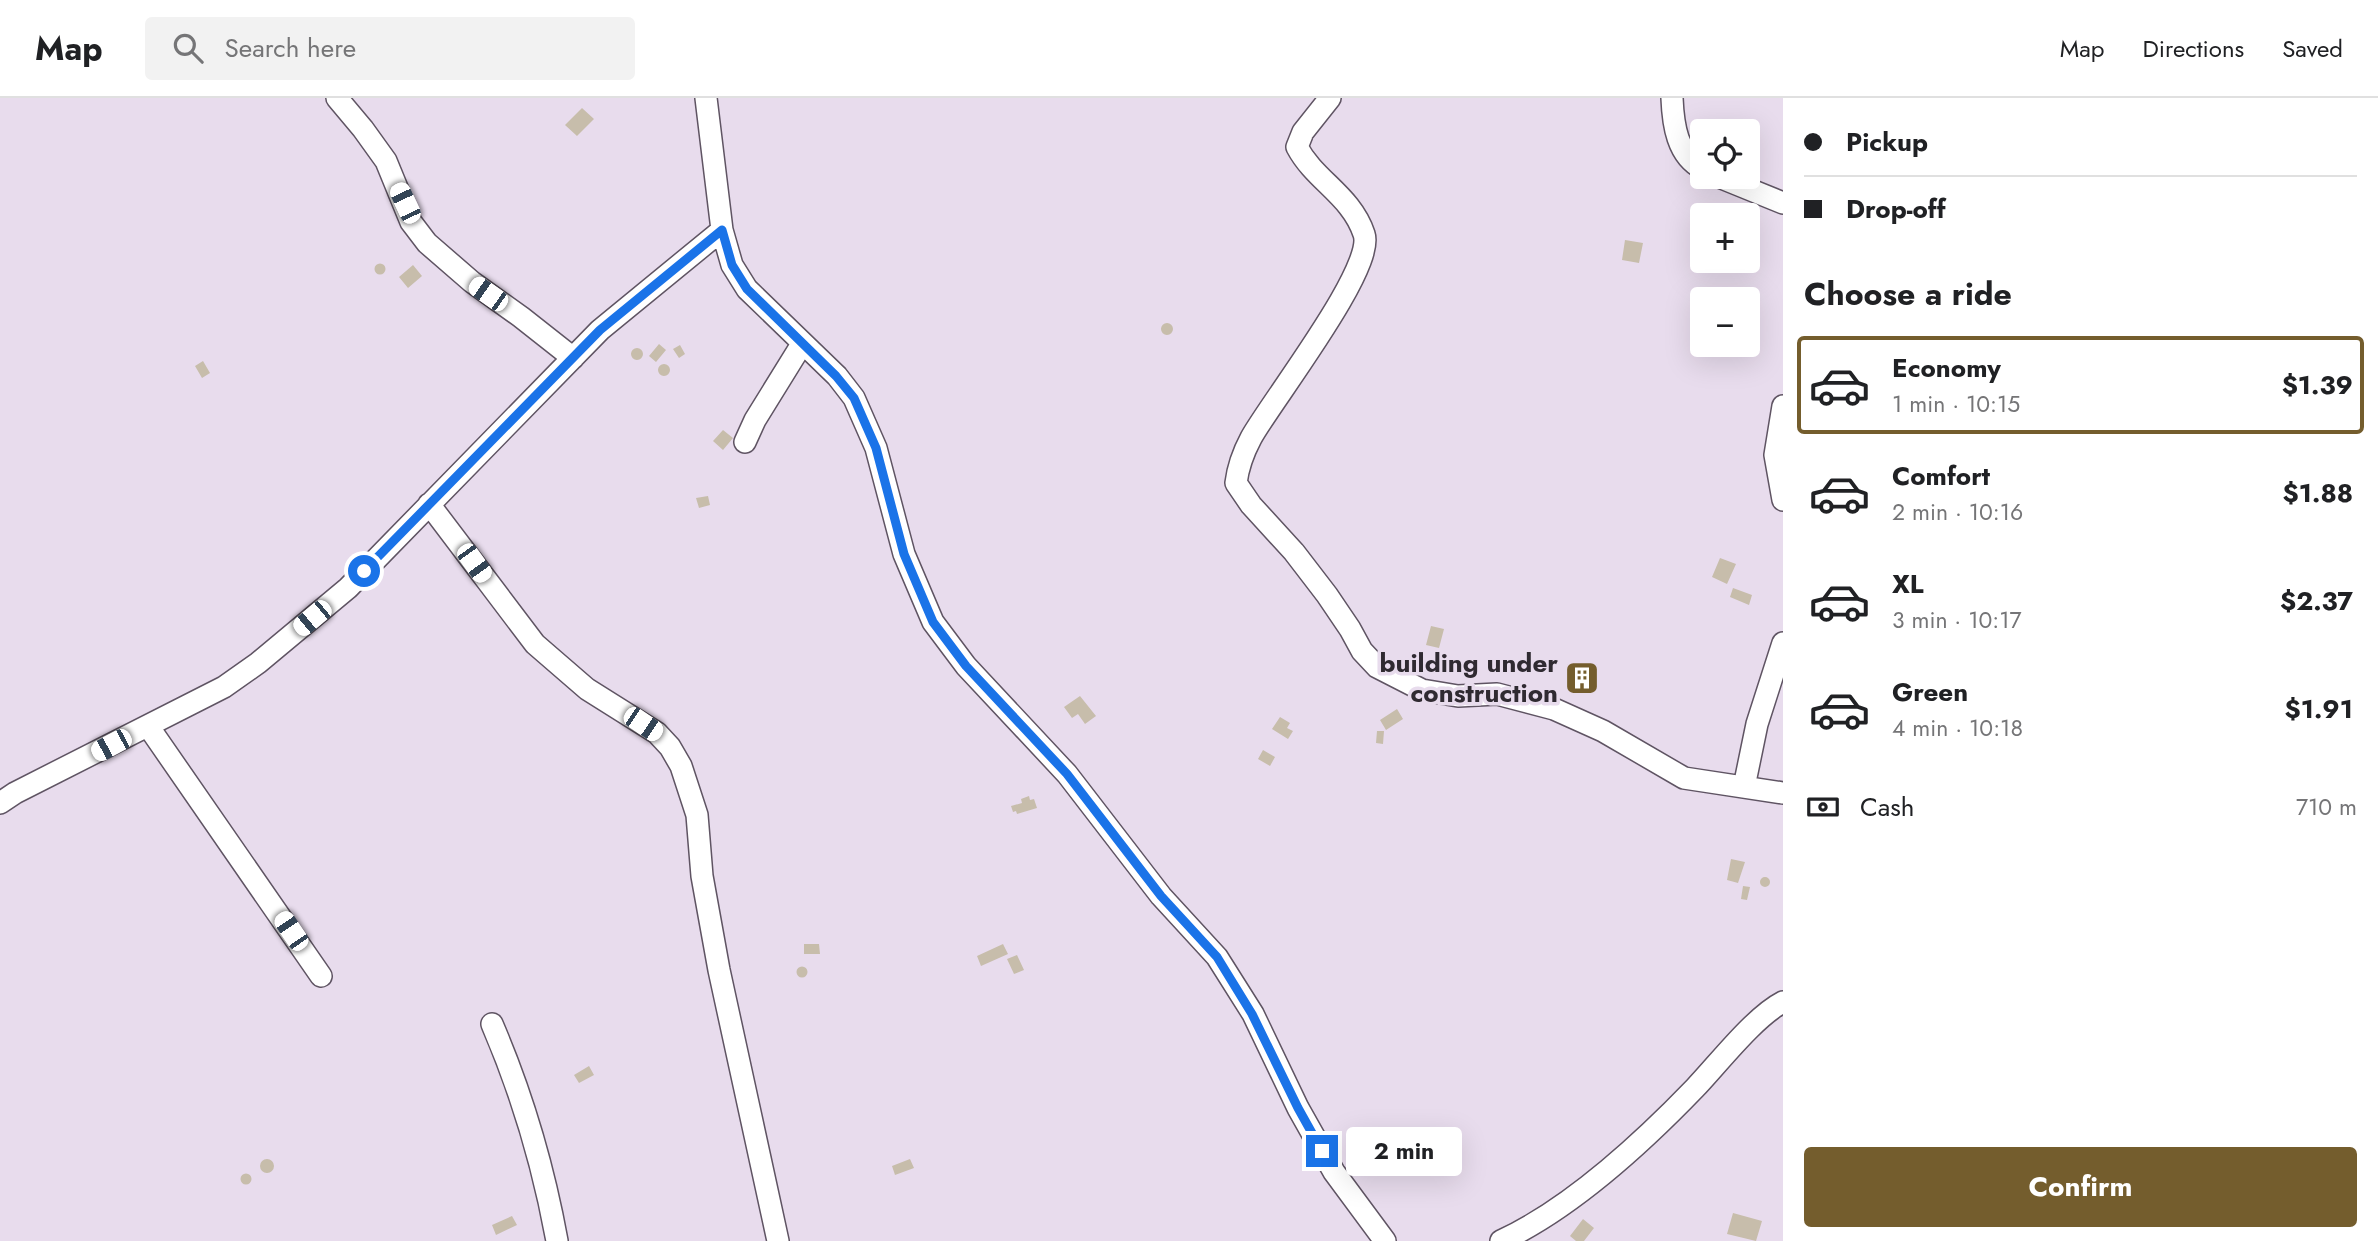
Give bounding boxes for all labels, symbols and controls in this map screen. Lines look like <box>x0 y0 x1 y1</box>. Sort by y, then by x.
search box <box>145 17 635 80</box>
text: Map <box>35 25 103 72</box>
icon: search <box>169 29 207 67</box>
text: Search here <box>225 29 356 67</box>
text: Map <box>2060 31 2105 66</box>
text: Directions <box>2143 31 2244 66</box>
text: Saved <box>2282 31 2343 66</box>
map controls <box>1690 119 1760 357</box>
button: locate <box>1690 119 1760 189</box>
text: Pickup <box>1846 123 1928 161</box>
car <box>387 180 424 226</box>
text: Drop-off <box>1846 190 1946 228</box>
button: + <box>1690 203 1760 273</box>
text: Choose a ride <box>1804 271 2012 317</box>
car <box>465 273 512 315</box>
button: − <box>1690 287 1760 357</box>
text: Economy <box>1892 349 2001 387</box>
icon: car <box>1808 354 1871 417</box>
text: $1.39 <box>2282 366 2353 404</box>
text: 1 min · 10:15 <box>1892 387 2020 421</box>
text: Comfort <box>1892 457 1990 495</box>
icon: car <box>1808 462 1871 525</box>
text: $1.88 <box>2283 474 2353 512</box>
text: 2 min · 10:16 <box>1892 495 2023 529</box>
car <box>454 540 495 586</box>
route start <box>348 555 380 587</box>
text: XL <box>1892 565 1924 603</box>
icon: car <box>1808 570 1871 633</box>
text: $2.37 <box>2280 582 2353 620</box>
car <box>290 596 335 640</box>
text: 3 min · 10:17 <box>1892 603 2022 637</box>
place label: building under construction <box>1379 644 1558 712</box>
building icon: building under construction <box>1563 659 1601 697</box>
text: Green <box>1892 673 1968 711</box>
icon: car <box>1808 678 1871 741</box>
text: $1.91 <box>2285 690 2353 728</box>
car <box>620 704 667 744</box>
text: 4 min · 10:18 <box>1892 711 2023 745</box>
car <box>88 726 135 764</box>
icon: cash <box>1804 788 1842 826</box>
text: Cash <box>1860 788 1914 826</box>
text: 710 m <box>2296 790 2357 824</box>
car <box>271 908 312 954</box>
callout: 2 min <box>1346 1126 1462 1176</box>
text: 2 min <box>1374 1134 1434 1168</box>
route end <box>1306 1135 1338 1167</box>
button: Confirm <box>1804 1147 2357 1227</box>

